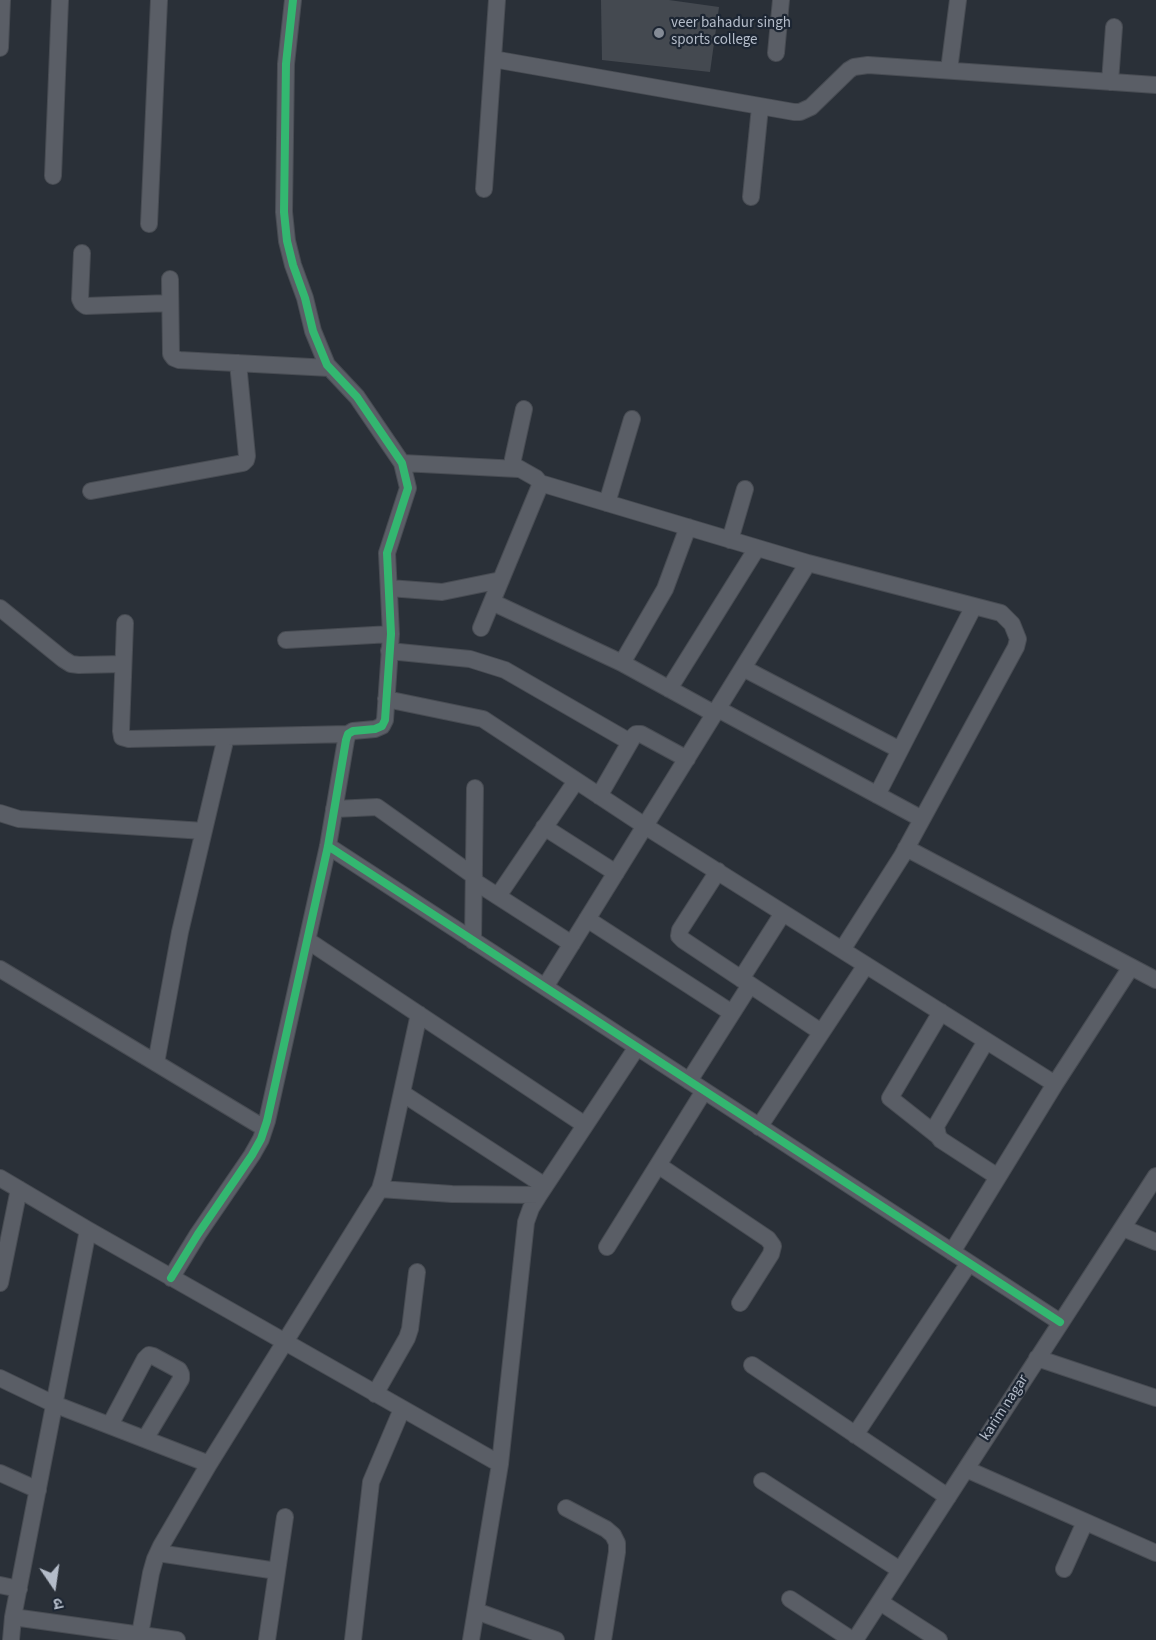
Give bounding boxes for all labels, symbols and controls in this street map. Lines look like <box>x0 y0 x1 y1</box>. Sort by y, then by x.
place label: veer bahadur singh sports college <box>671 15 791 50</box>
marker: veer bahadur singh sports college <box>652 26 666 40</box>
street label: karim nagar <box>977 1372 1033 1444</box>
north arrow <box>24 1556 84 1616</box>
text: उ <box>51 1592 65 1615</box>

